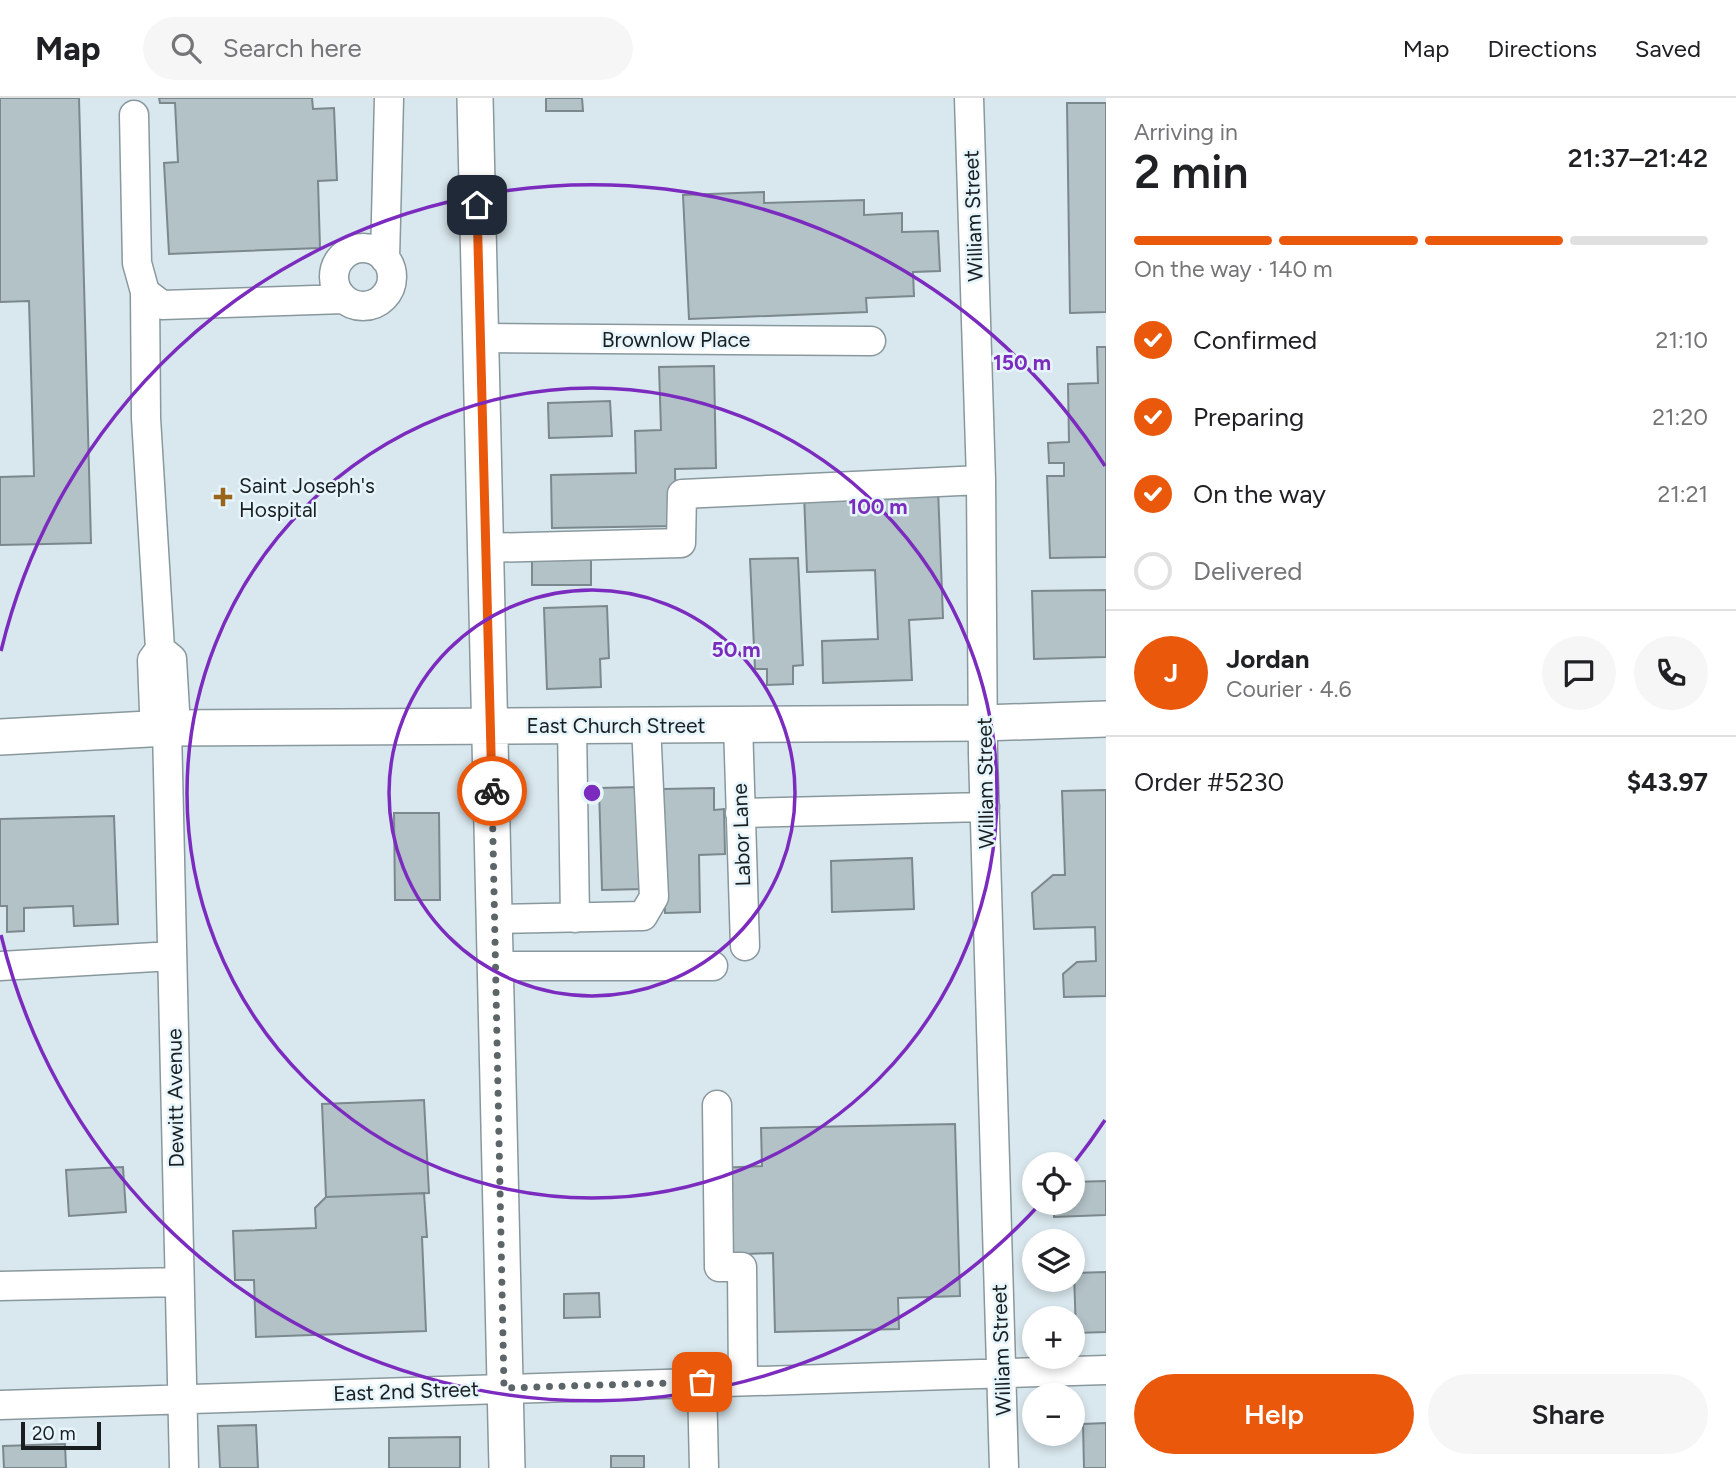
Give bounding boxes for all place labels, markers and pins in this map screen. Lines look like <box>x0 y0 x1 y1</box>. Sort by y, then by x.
pin <box>447 175 507 235</box>
place label: Saint Joseph's Hospital <box>239 473 375 522</box>
marker: Saint Joseph's Hospital <box>213 487 233 507</box>
centre of rings <box>580 781 604 805</box>
pin <box>672 1352 732 1412</box>

